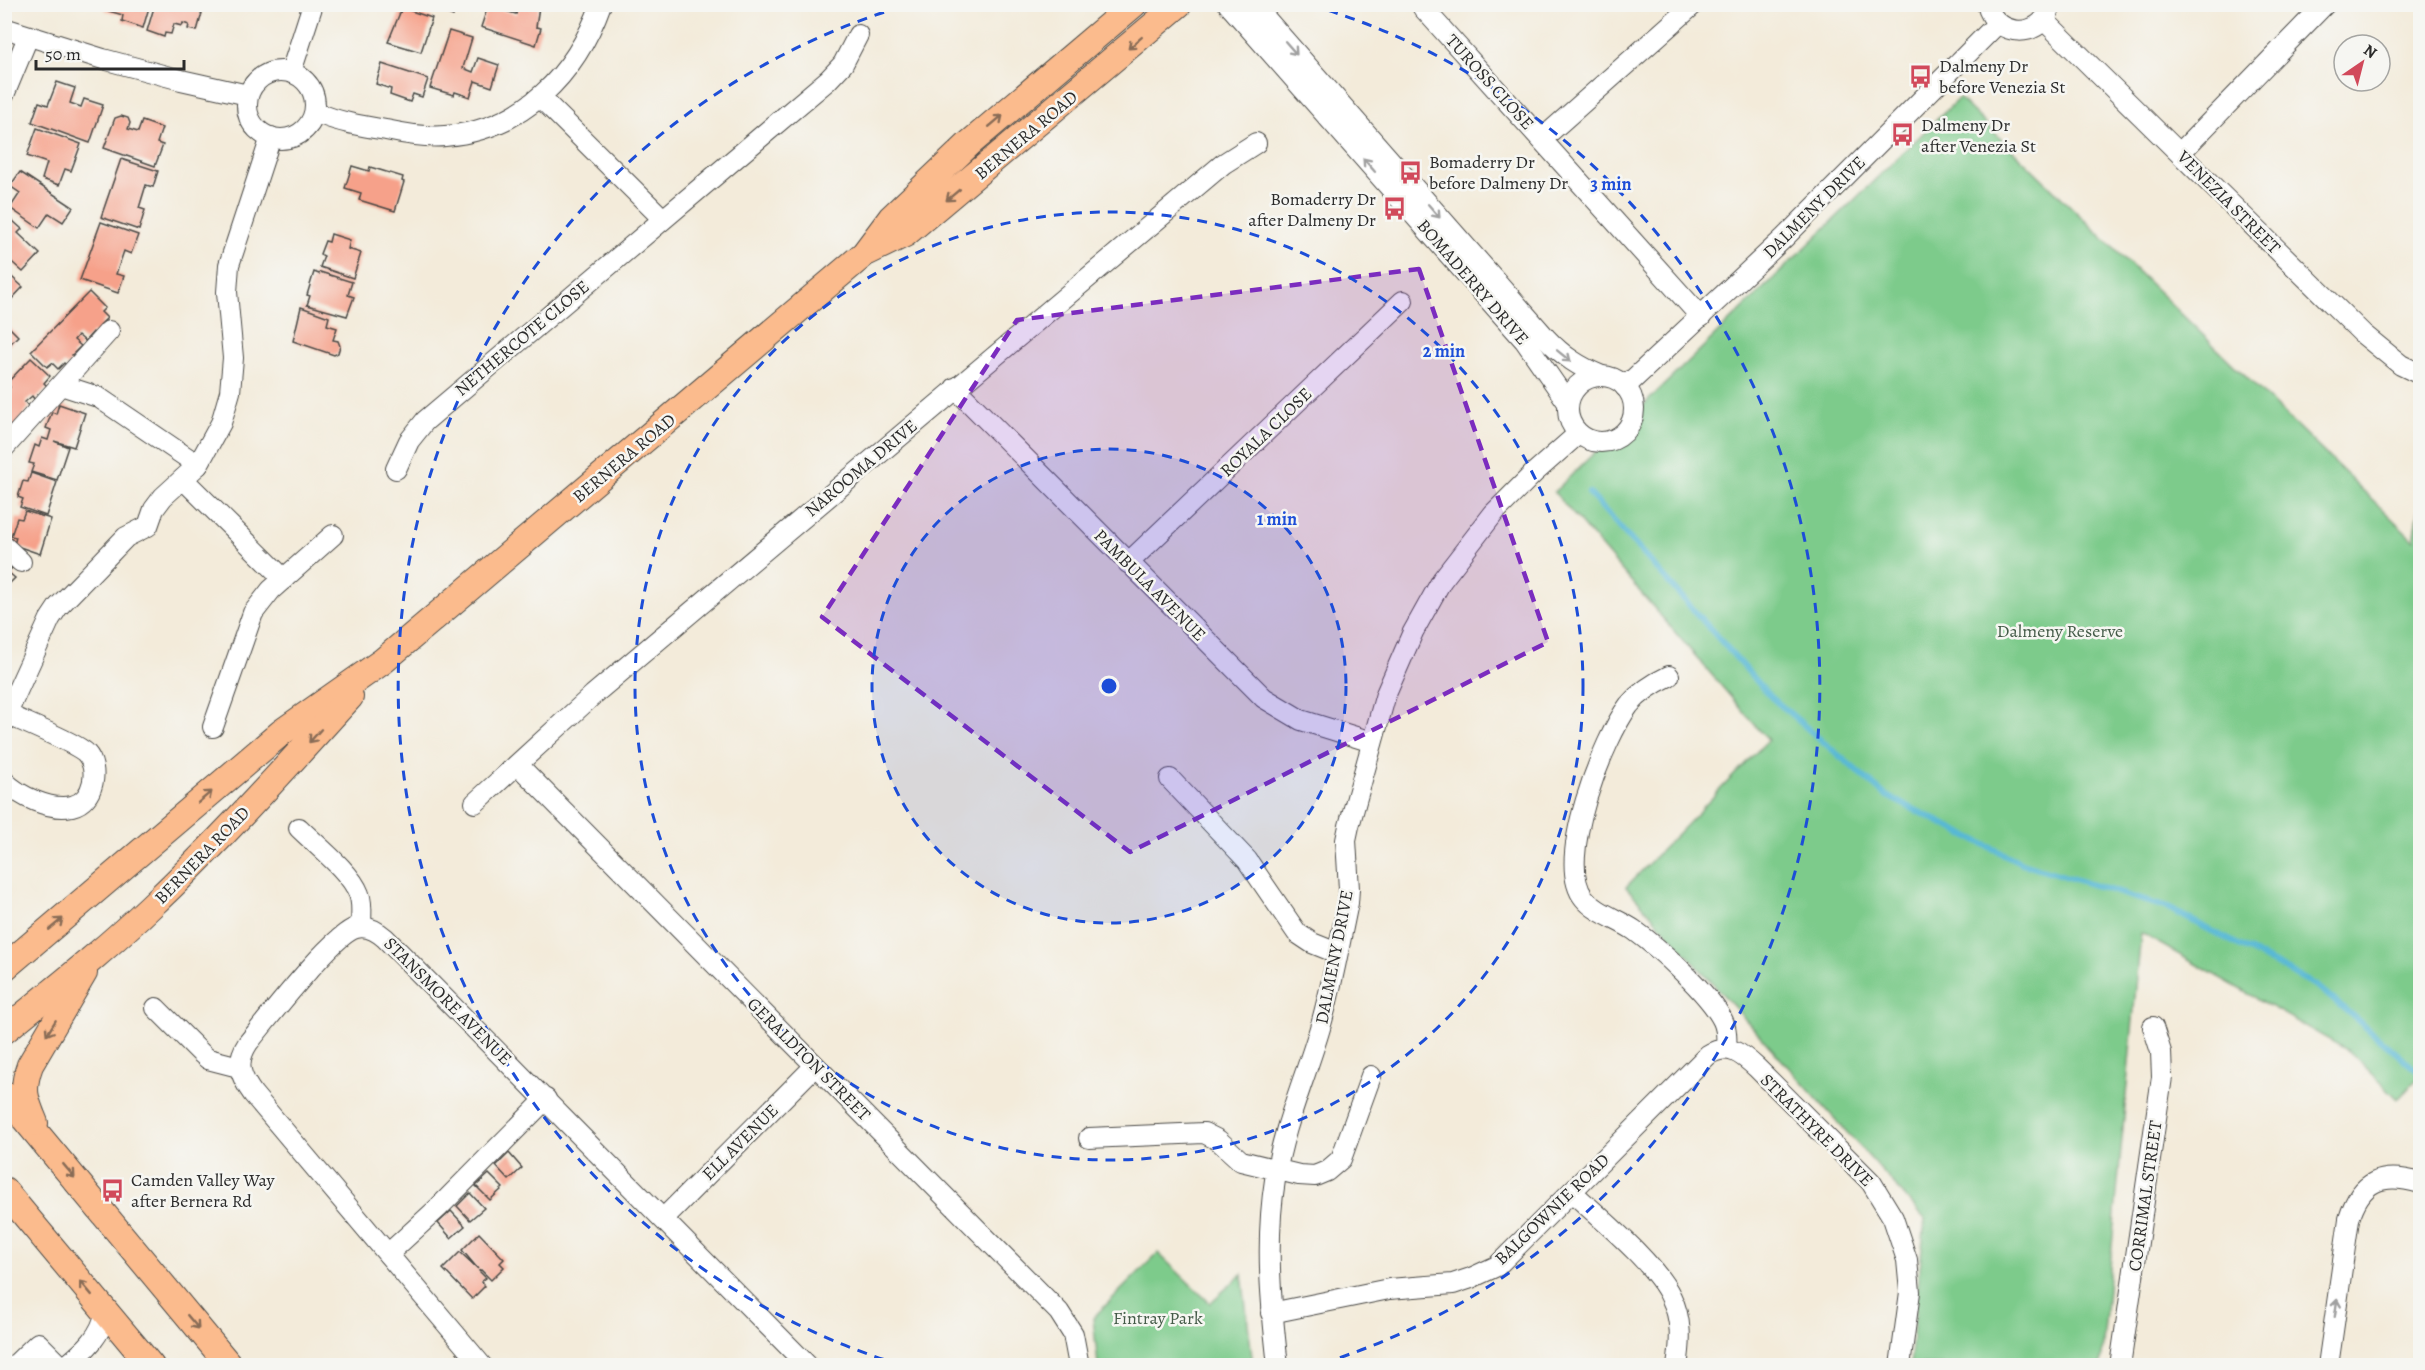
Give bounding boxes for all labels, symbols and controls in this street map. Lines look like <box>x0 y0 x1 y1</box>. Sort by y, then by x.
street label: TUROSS CLOSE <box>1441 29 1539 135</box>
scale bar <box>36 33 184 71</box>
north arrow <box>2332 33 2392 93</box>
one-way arrow <box>1127 36 1143 49</box>
text: N <box>2359 39 2381 64</box>
one-way arrow <box>1284 40 1298 56</box>
text: 50 m <box>45 42 81 66</box>
place label: Dalmeny Dr before Venezia St <box>1939 54 2066 99</box>
bus stop icon: Dalmeny Dr before Venezia St <box>1908 63 1934 89</box>
street label: BERNERA ROAD <box>970 85 1082 185</box>
place label: Dalmeny Dr after Venezia St <box>1921 113 2036 158</box>
one-way arrow <box>988 115 1004 128</box>
bus stop icon: Dalmeny Dr after Venezia St <box>1890 122 1916 148</box>
street label: VENEZIA STREET <box>2171 144 2286 259</box>
place label: Bomaderry Dr before Dalmeny Dr <box>1429 150 1568 195</box>
street label: DALMENY DRIVE <box>1757 150 1871 264</box>
one-way arrow <box>1363 157 1376 173</box>
bus stop icon: Bomaderry Dr before Dalmeny Dr <box>1398 159 1424 185</box>
text: 3 min <box>1590 172 1632 196</box>
place label: Bomaderry Dr after Dalmeny Dr <box>1248 187 1376 232</box>
one-way arrow <box>945 188 961 201</box>
bus stop icon: Bomaderry Dr after Dalmeny Dr <box>1381 196 1407 222</box>
one-way arrow <box>1427 203 1441 218</box>
street label: BOMADERRY DRIVE <box>1412 214 1534 350</box>
street label: NETHERCOTE CLOSE <box>450 275 594 401</box>
text: 2 min <box>1423 339 1465 363</box>
one-way arrow <box>1556 349 1572 362</box>
street label: ROYALA CLOSE <box>1215 382 1317 482</box>
street label: BERNERA ROAD <box>568 408 680 508</box>
street label: NAROOMA DRIVE <box>800 414 922 522</box>
text: 1 min <box>1257 507 1297 531</box>
street label: PAMBULA AVENUE <box>1089 524 1211 646</box>
park label: Dalmeny Reserve <box>1997 619 2123 643</box>
centre of rings <box>1099 676 1119 696</box>
one-way arrow <box>308 728 322 743</box>
one-way arrow <box>197 791 213 804</box>
street label: BERNERA ROAD <box>149 801 255 909</box>
street label: DALMENY DRIVE <box>1309 888 1359 1026</box>
one-way arrow <box>48 917 63 931</box>
street label: STANSMORE AVENUE <box>379 932 517 1070</box>
street label: GERALDTON STREET <box>742 992 876 1126</box>
one-way arrow <box>45 1019 57 1036</box>
street label: STRATHYRE DRIVE <box>1755 1068 1879 1192</box>
street label: ELL AVENUE <box>696 1098 784 1186</box>
street label: CORRIMAL STREET <box>2123 1119 2167 1273</box>
street label: BALGOWNIE ROAD <box>1489 1148 1615 1270</box>
one-way arrow <box>62 1163 75 1179</box>
place label: Camden Valley Way after Bernera Rd <box>131 1168 276 1213</box>
bus stop icon: Camden Valley Way after Bernera Rd <box>100 1177 126 1203</box>
one-way arrow <box>80 1280 93 1296</box>
one-way arrow <box>2331 1298 2342 1318</box>
park label: Fintray Park <box>1113 1306 1203 1330</box>
one-way arrow <box>187 1314 200 1330</box>

